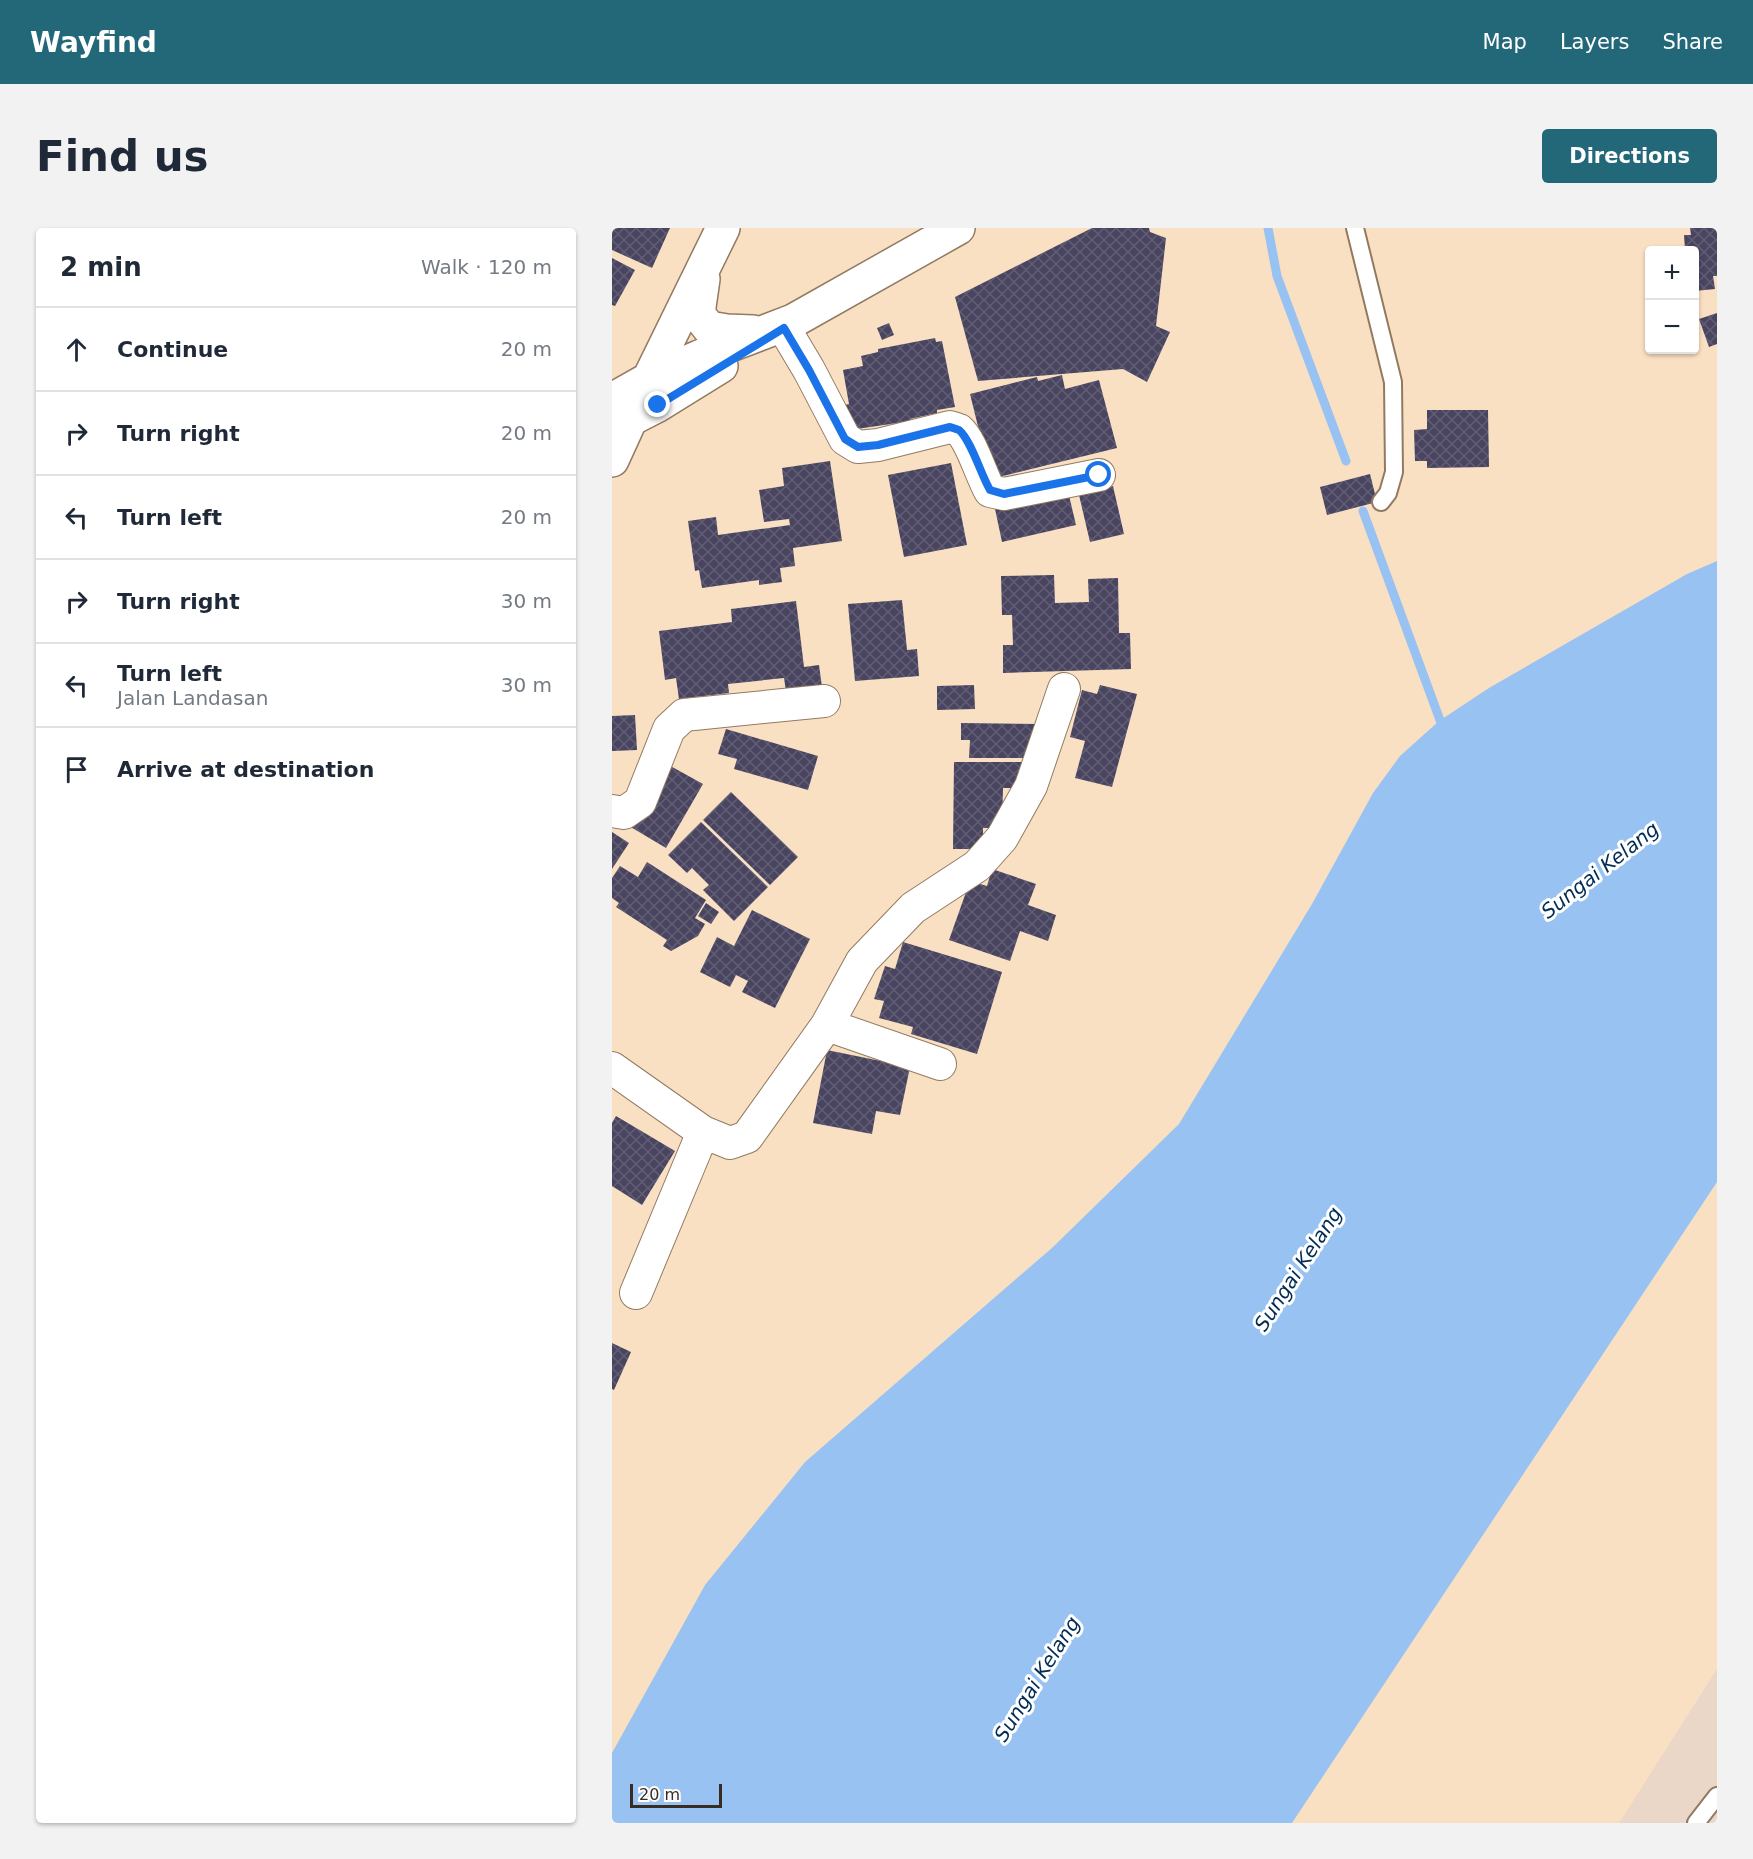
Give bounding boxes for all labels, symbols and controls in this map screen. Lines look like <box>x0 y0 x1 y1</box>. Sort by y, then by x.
text: Wayfind <box>30 26 157 59</box>
text: Map <box>1483 30 1527 54</box>
text: Layers <box>1560 30 1629 54</box>
text: Share <box>1662 30 1723 54</box>
button: Directions <box>1542 129 1717 183</box>
text: Find us <box>36 132 209 181</box>
map controls <box>1645 246 1699 354</box>
button: + <box>1645 246 1699 300</box>
text: 2 min <box>60 252 142 282</box>
text: Walk · 120 m <box>421 255 552 279</box>
button: − <box>1645 300 1699 354</box>
icon: ahead <box>60 333 93 366</box>
text: Continue <box>117 337 228 362</box>
text: 20 m <box>501 337 552 361</box>
route end <box>644 391 670 417</box>
icon: right <box>60 417 93 450</box>
text: Turn right <box>117 421 240 446</box>
text: 20 m <box>501 421 552 445</box>
route start <box>1085 461 1111 487</box>
icon: left <box>60 501 93 534</box>
text: Turn left <box>117 505 222 530</box>
text: 20 m <box>501 505 552 529</box>
icon: right <box>60 585 93 618</box>
text: Turn right <box>117 589 240 614</box>
text: 30 m <box>501 589 552 613</box>
text: Turn left <box>117 661 222 686</box>
icon: left <box>60 669 93 702</box>
text: 30 m <box>501 673 552 697</box>
text: Jalan Landasan <box>117 686 268 710</box>
icon: arrive <box>60 753 93 786</box>
text: Arrive at destination <box>117 757 374 782</box>
water label: Sungai Kelang <box>1536 817 1664 923</box>
water label: Sungai Kelang <box>1249 1203 1347 1335</box>
water label: Sungai Kelang <box>989 1612 1085 1746</box>
scale bar <box>630 1781 722 1808</box>
text: 20 m <box>639 1785 680 1804</box>

